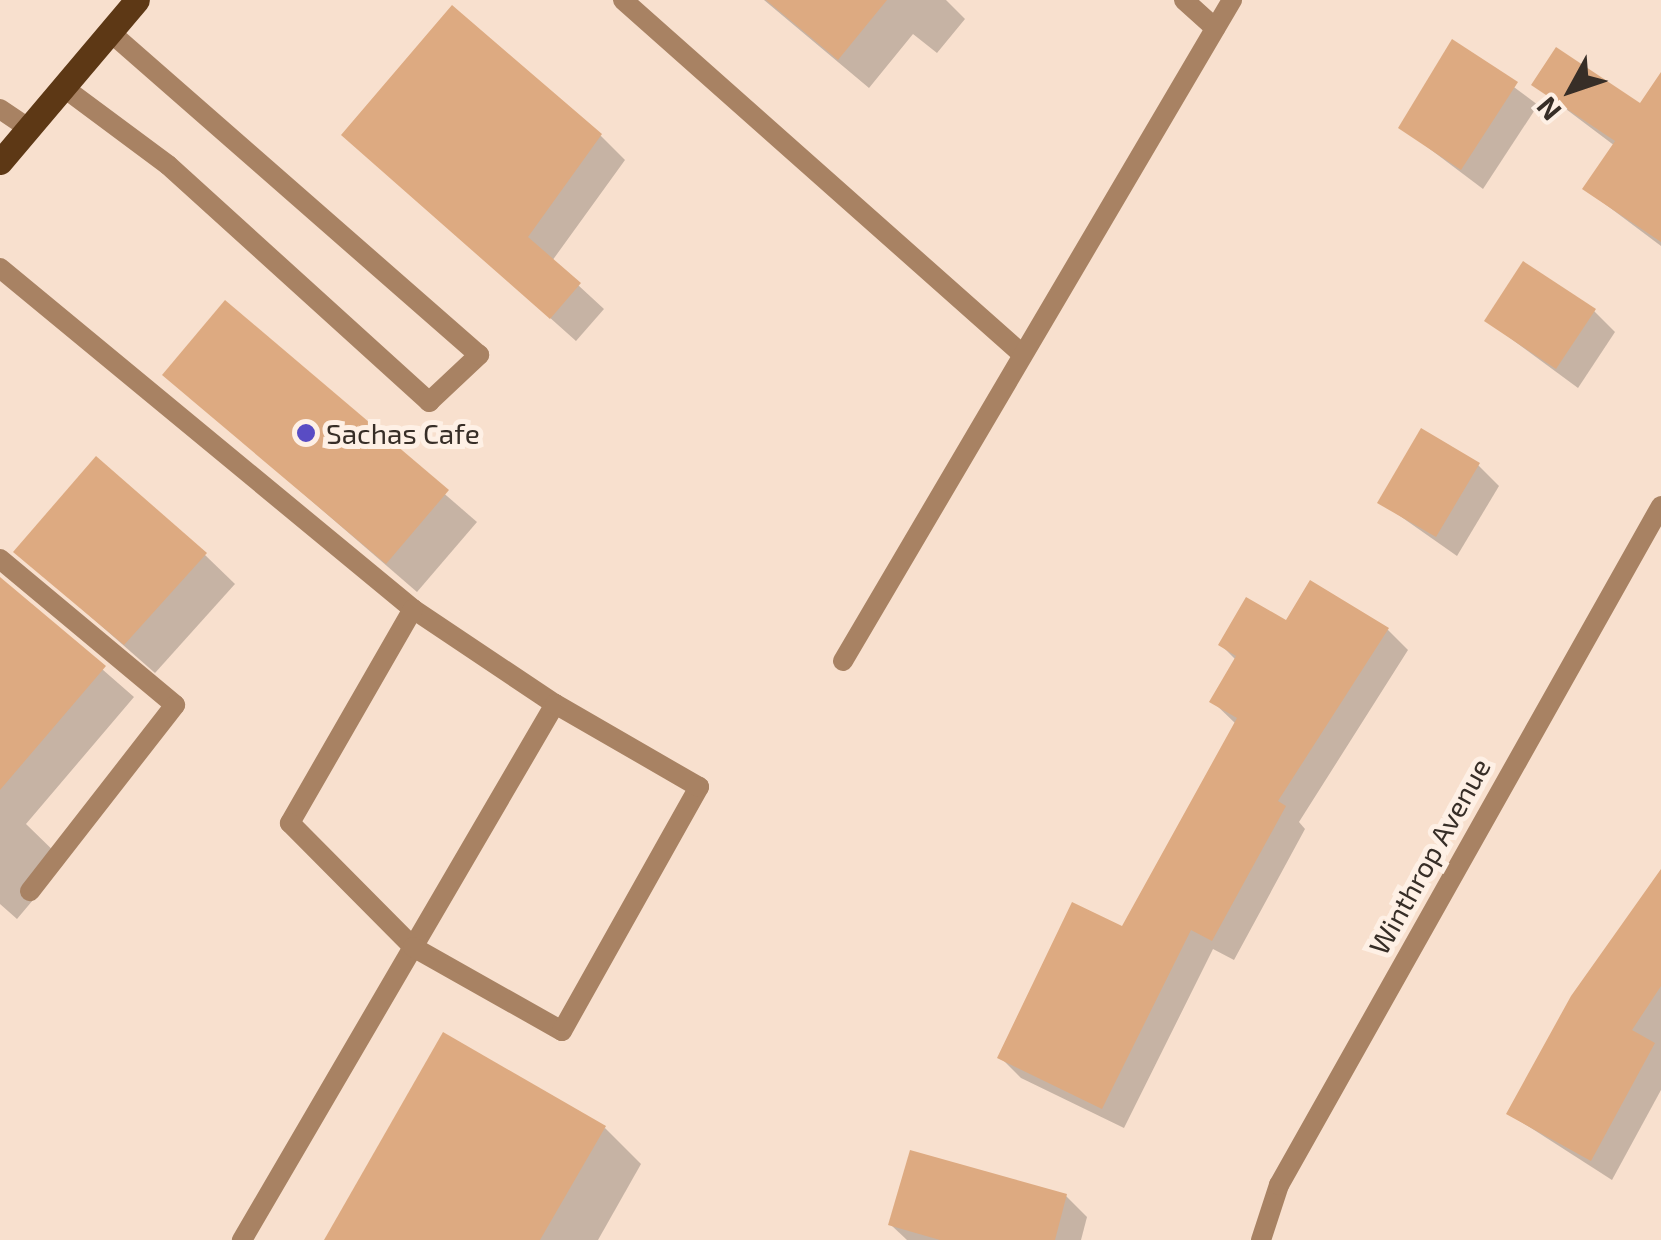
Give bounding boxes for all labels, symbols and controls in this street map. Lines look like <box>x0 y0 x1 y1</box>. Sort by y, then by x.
north arrow <box>1521 40 1621 140</box>
text: N <box>1528 91 1568 128</box>
place label: Sachas Cafe <box>326 416 480 450</box>
marker: Sachas Cafe <box>295 422 317 444</box>
street label: Winthrop Avenue <box>1361 752 1497 960</box>

